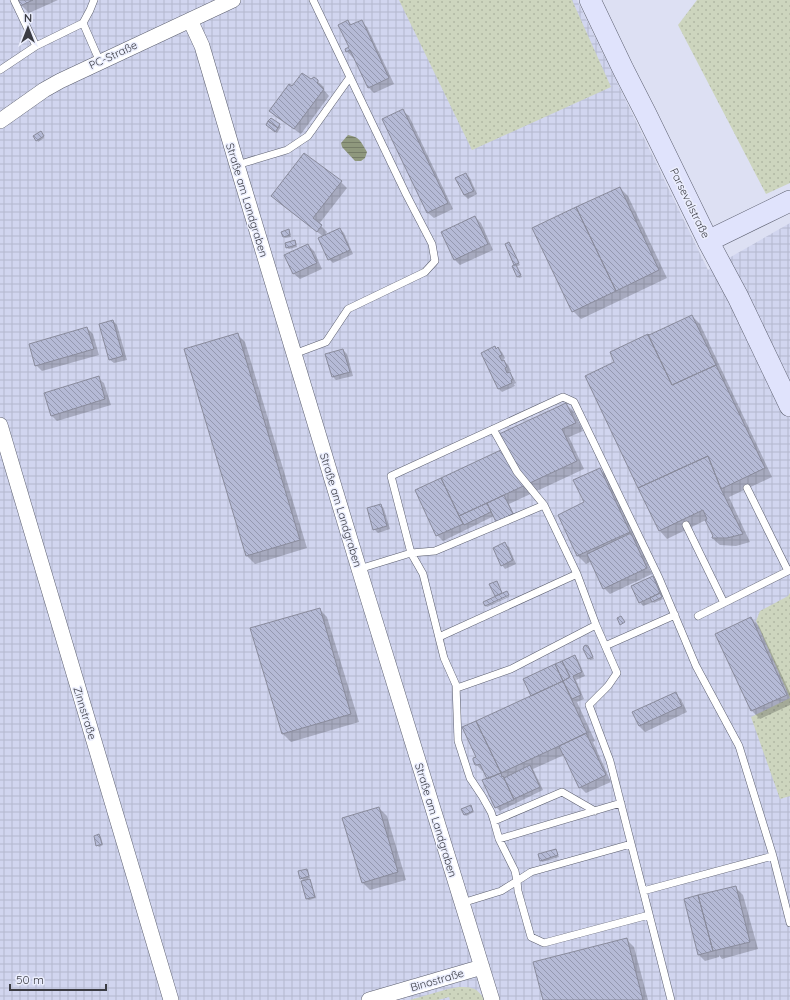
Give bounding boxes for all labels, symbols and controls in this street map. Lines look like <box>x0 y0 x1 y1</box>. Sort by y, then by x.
north arrow <box>8 8 48 48</box>
text: N <box>24 11 32 25</box>
street label: PC-Straße <box>87 38 139 72</box>
street label: Straße am Landgraben <box>223 141 271 259</box>
street label: Parsevalstraße <box>667 166 713 240</box>
street label: Straße am Landgraben <box>317 451 365 569</box>
street label: Zinnstraße <box>70 685 100 741</box>
street label: Straße am Landgraben <box>412 761 460 879</box>
scale bar <box>10 966 106 992</box>
street label: Binostraße <box>409 966 465 994</box>
text: 50 m <box>16 972 44 987</box>

